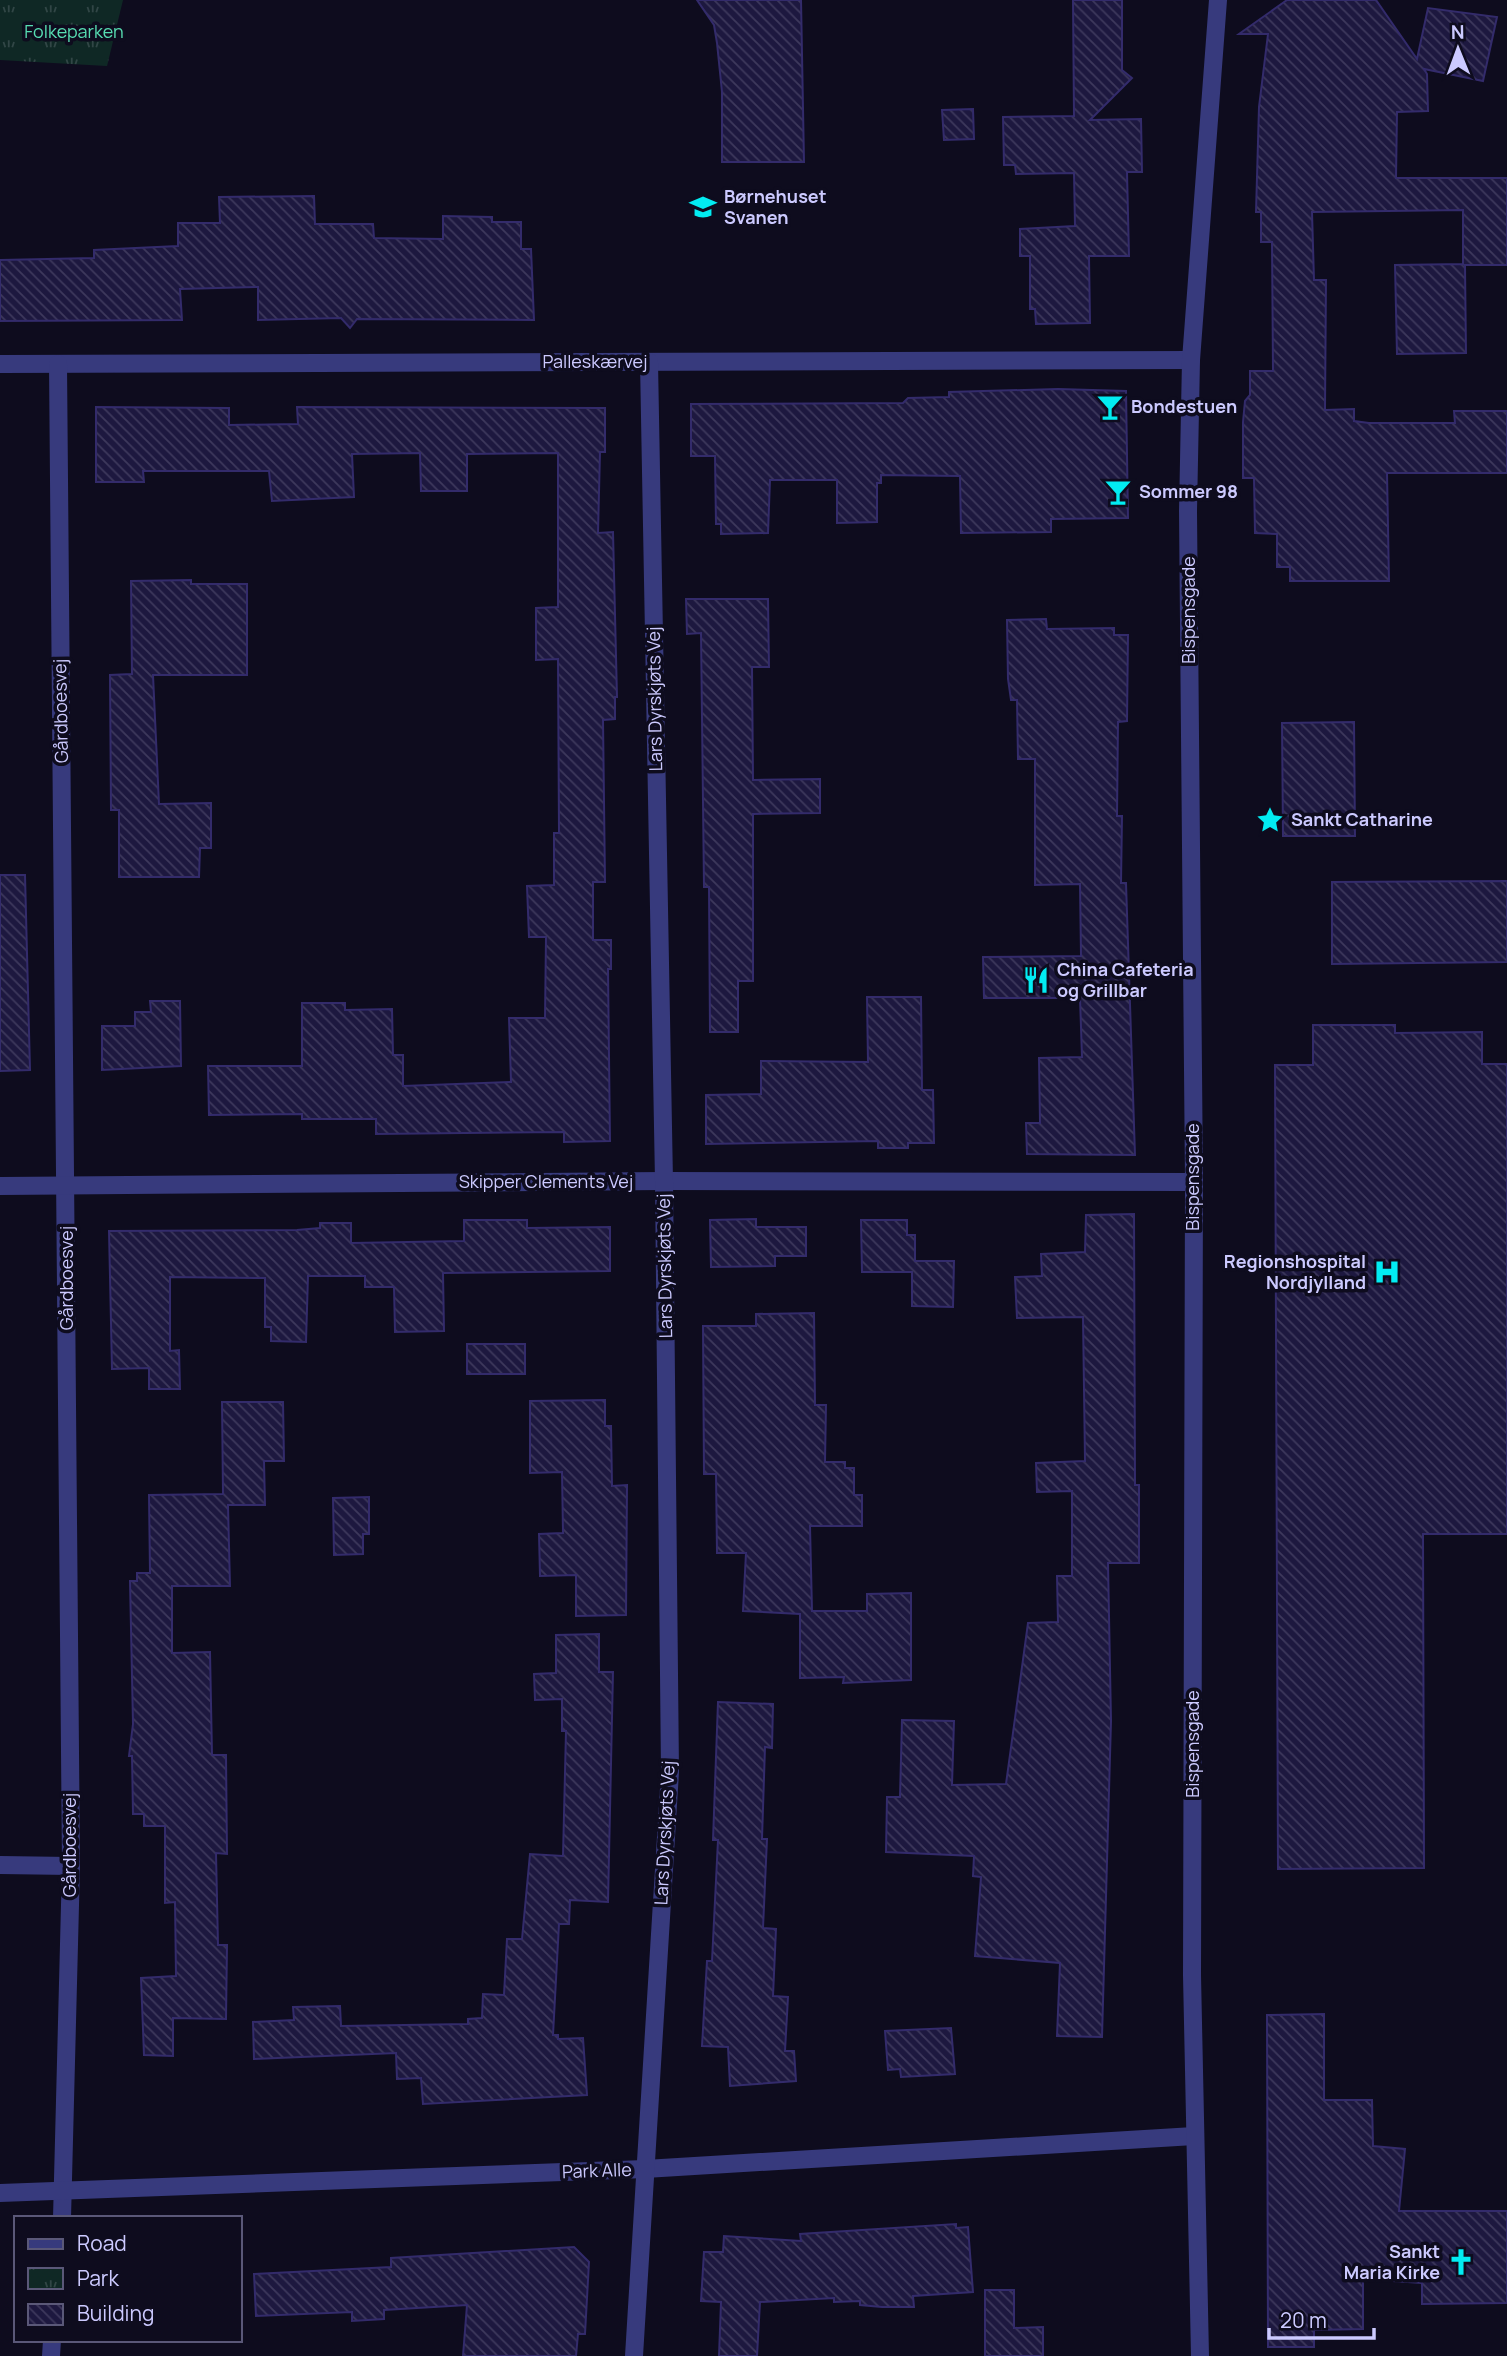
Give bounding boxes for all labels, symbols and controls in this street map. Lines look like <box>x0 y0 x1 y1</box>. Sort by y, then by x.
north arrow <box>1423 14 1493 84</box>
park label: Folkeparken <box>24 19 124 43</box>
text: N <box>1451 19 1465 45</box>
place label: Børnehuset Svanen <box>724 184 827 229</box>
school or university icon: Børnehuset Svanen <box>688 192 718 222</box>
street label: Palleskærvej <box>542 349 648 373</box>
bar icon: Bondestuen <box>1095 392 1125 422</box>
place label: Bondestuen <box>1131 394 1237 418</box>
bar icon: Sommer 98 <box>1103 477 1133 507</box>
place label: Sommer 98 <box>1139 479 1238 503</box>
street label: Bispensgade <box>1176 556 1200 664</box>
street label: Lars Dyrskjøts Vej <box>641 626 667 772</box>
street label: Gårdboesvej <box>47 659 73 763</box>
place icon: Sankt Catharine <box>1255 805 1285 835</box>
place label: Sankt Catharine <box>1291 807 1433 831</box>
place label: China Cafeteria og Grillbar <box>1057 957 1194 1002</box>
restaurant icon: China Cafeteria og Grillbar <box>1021 965 1051 995</box>
street label: Bispensgade <box>1180 1123 1204 1231</box>
street label: Skipper Clements Vej <box>459 1169 633 1193</box>
street label: Lars Dyrskjøts Vej <box>651 1193 677 1339</box>
street label: Gårdboesvej <box>54 1226 78 1330</box>
place label: Regionshospital Nordjylland <box>1224 1249 1366 1294</box>
hospital icon: Regionshospital Nordjylland <box>1372 1257 1402 1287</box>
street label: Bispensgade <box>1180 1690 1204 1798</box>
street label: Lars Dyrskjøts Vej <box>648 1760 680 1906</box>
street label: Gårdboesvej <box>57 1793 81 1897</box>
street label: Park Alle <box>562 2157 632 2183</box>
legend <box>14 2216 242 2342</box>
text: Road <box>77 2229 127 2257</box>
place label: Sankt Maria Kirke <box>1344 2239 1440 2284</box>
church icon: Sankt Maria Kirke <box>1446 2247 1476 2277</box>
text: Park <box>77 2264 119 2292</box>
scale bar <box>1269 2296 1374 2340</box>
text: Building <box>77 2299 154 2327</box>
text: 20 m <box>1280 2306 1327 2334</box>

